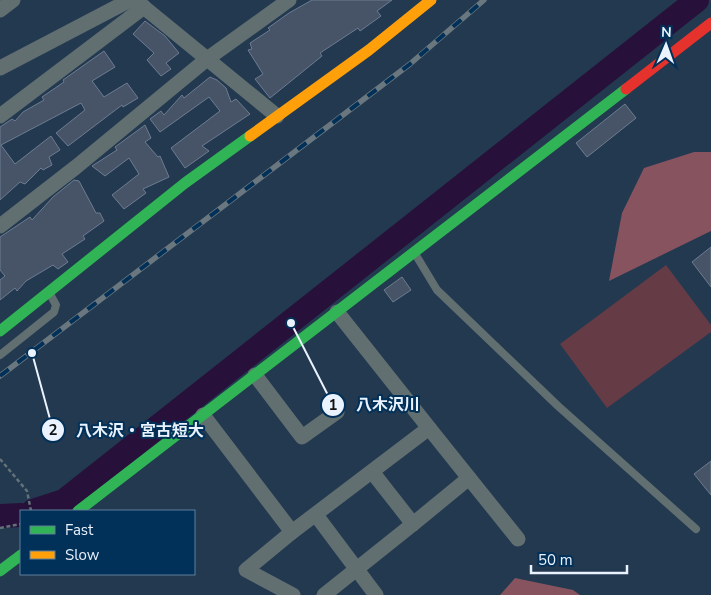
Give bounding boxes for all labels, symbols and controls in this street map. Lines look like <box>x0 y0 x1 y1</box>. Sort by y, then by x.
north arrow <box>641 20 691 70</box>
text: N <box>661 23 672 42</box>
callout: 八木沢川 <box>321 389 430 420</box>
text: 八木沢川 <box>356 394 420 416</box>
text: 1 <box>328 395 338 415</box>
callout: 八木沢・宮古短大 <box>41 415 214 446</box>
text: 2 <box>48 420 58 440</box>
text: 八木沢・宮古短大 <box>76 420 204 442</box>
legend <box>20 510 195 575</box>
text: Fast <box>65 520 94 540</box>
scale bar <box>531 542 627 574</box>
text: Slow <box>65 545 100 565</box>
text: 50 m <box>538 550 573 570</box>

